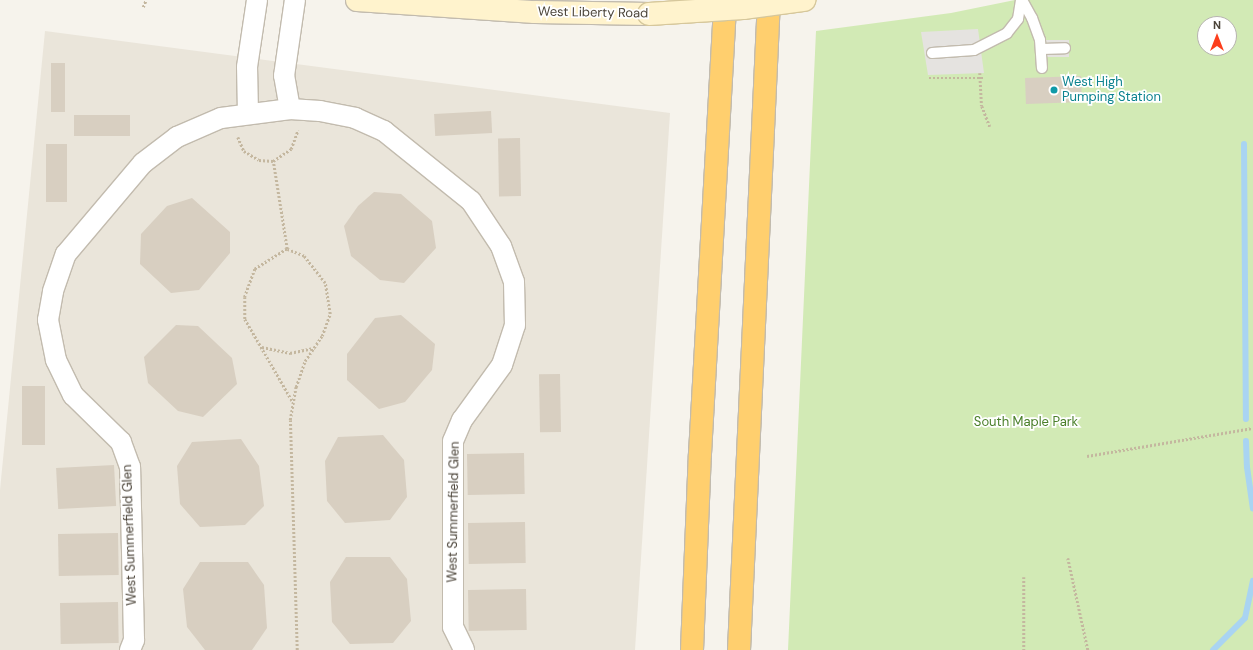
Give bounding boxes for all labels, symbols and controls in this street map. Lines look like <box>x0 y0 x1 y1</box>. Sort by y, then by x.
street label: West Liberty Road <box>538 4 648 22</box>
north arrow <box>1197 16 1237 56</box>
text: N <box>1213 18 1221 32</box>
place label: West High Pumping Station <box>1062 75 1161 106</box>
marker: West High Pumping Station <box>1049 85 1059 95</box>
park label: South Maple Park <box>974 414 1078 430</box>
street label: West Summerfield Glen <box>445 441 463 583</box>
street label: West Summerfield Glen <box>120 464 140 606</box>

